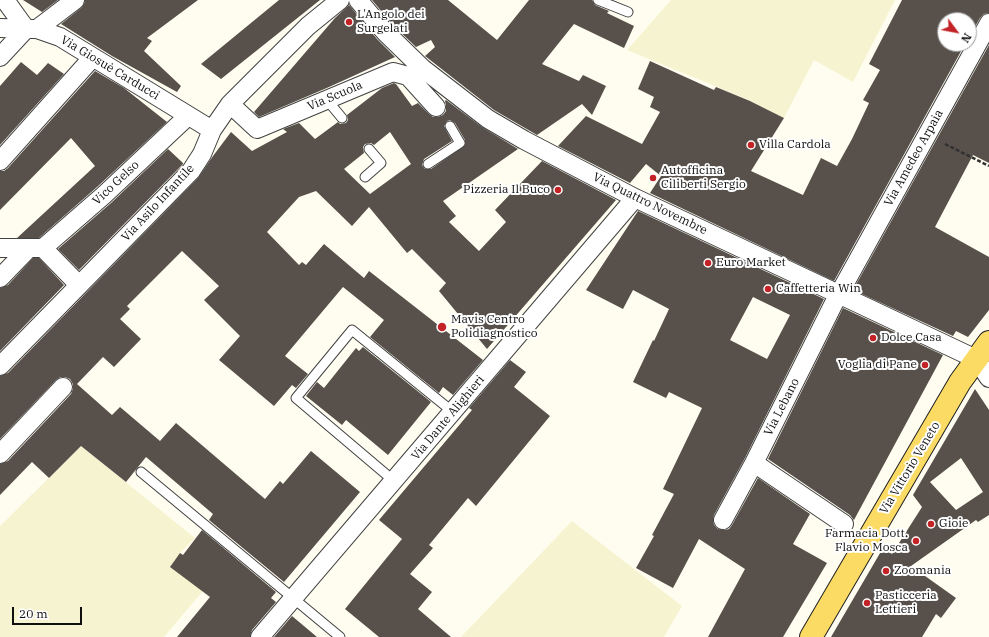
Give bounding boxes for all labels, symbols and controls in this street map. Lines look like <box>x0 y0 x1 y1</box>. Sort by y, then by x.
place label: L'Angolo dei Surgelati <box>357 8 425 36</box>
north arrow <box>937 12 977 52</box>
marker: L'Angolo dei Surgelati <box>344 17 354 27</box>
text: N <box>958 30 975 45</box>
street label: Via Giosuè Carducci <box>58 33 162 103</box>
street label: Via Scuola <box>305 78 365 114</box>
street label: Via Amedeo Arpaia <box>881 107 947 209</box>
place label: Villa Cardola <box>759 138 831 152</box>
marker: Villa Cardola <box>746 140 756 150</box>
street label: Vico Gelso <box>90 158 142 208</box>
street label: Via Asilo Infantile <box>119 162 197 244</box>
place label: Autofficina Ciliberti Sergio <box>661 164 746 192</box>
street label: Via Quattro Novembre <box>590 170 710 238</box>
marker: Autofficina Ciliberti Sergio <box>648 173 658 183</box>
place label: Pizzeria Il Buco <box>463 183 550 197</box>
marker: Pizzeria Il Buco <box>553 185 563 195</box>
place label: Euro Market <box>716 256 786 270</box>
marker: Euro Market <box>703 258 713 268</box>
place label: Caffetteria Win <box>776 282 861 296</box>
marker: Caffetteria Win <box>763 284 773 294</box>
place label: Mavis Centro Polidiagnostico <box>451 313 538 341</box>
marker: Mavis Centro Polidiagnostico <box>436 321 448 333</box>
place label: Dolce Casa <box>881 331 942 345</box>
marker: Dolce Casa <box>868 333 878 343</box>
place label: Voglia di Pane <box>838 358 917 372</box>
marker: Voglia di Pane <box>920 360 930 370</box>
street label: Via Dante Alighieri <box>408 373 488 463</box>
street label: Via Lebano <box>761 376 803 438</box>
street label: Via Vittorio Veneto <box>877 419 943 517</box>
place label: Gioie <box>939 517 968 531</box>
marker: Gioie <box>926 519 936 529</box>
place label: Farmacia Dott. Flavio Mosca <box>825 527 908 555</box>
marker: Farmacia Dott. Flavio Mosca <box>911 536 921 546</box>
place label: Zoomania <box>894 564 951 578</box>
marker: Zoomania <box>881 566 891 576</box>
place label: Pasticceria Lettieri <box>875 589 937 617</box>
marker: Pasticceria Lettieri <box>862 598 872 608</box>
scale bar <box>14 599 84 625</box>
text: 20 m <box>19 606 48 621</box>

